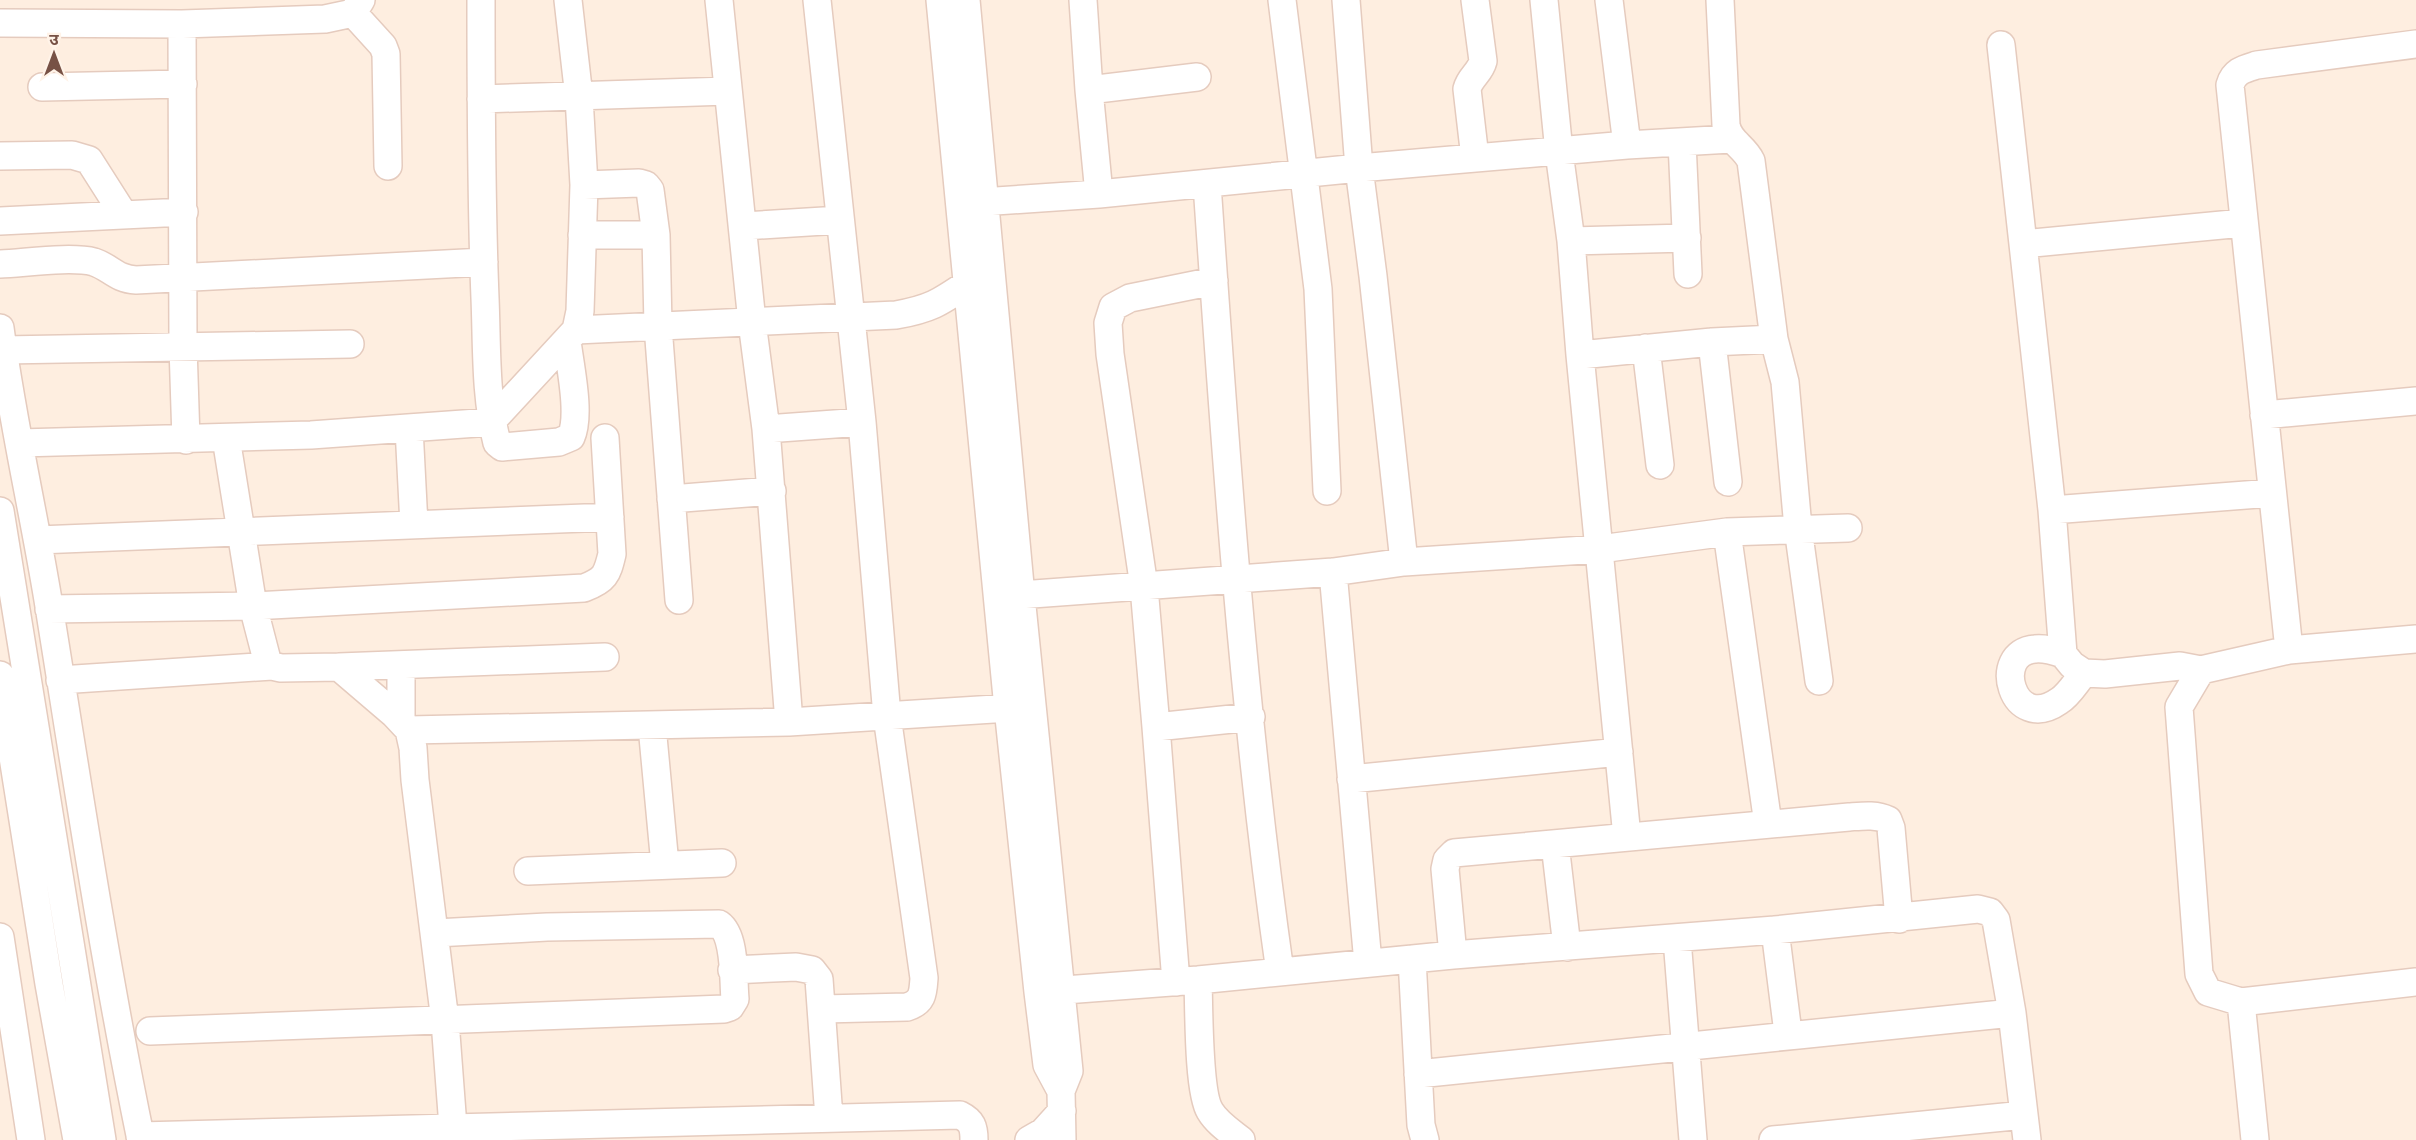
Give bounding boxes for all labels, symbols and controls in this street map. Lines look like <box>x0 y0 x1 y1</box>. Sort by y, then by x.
north arrow <box>24 24 84 84</box>
text: उ <box>49 29 59 49</box>

